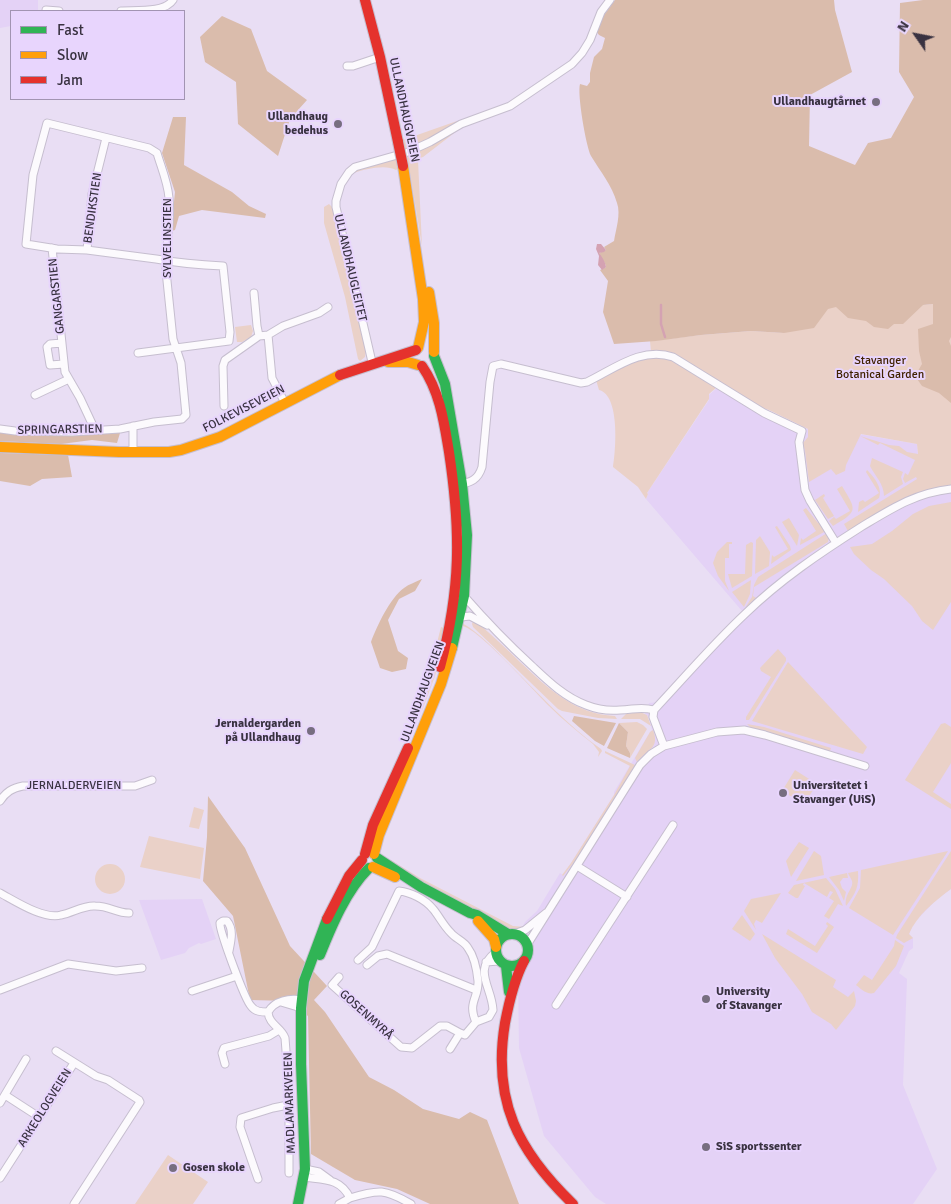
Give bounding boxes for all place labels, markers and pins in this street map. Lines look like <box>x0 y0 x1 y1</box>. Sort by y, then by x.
place label: Ullandhaugtårnet <box>773 95 866 109</box>
marker: Ullandhaugtårnet <box>870 96 882 108</box>
place label: Ullandhaug bedehus <box>268 110 328 138</box>
marker: Ullandhaug bedehus <box>332 118 344 130</box>
place label: Jernaldergarden på Ullandhaug <box>215 717 301 745</box>
marker: Jernaldergarden på Ullandhaug <box>305 725 317 737</box>
place label: Universitetet i Stavanger (UiS) <box>793 779 876 807</box>
marker: Universitetet i Stavanger (UiS) <box>777 787 789 799</box>
place label: University of Stavanger <box>716 985 782 1013</box>
marker: University of Stavanger <box>700 993 712 1005</box>
place label: SiS sportssenter <box>716 1140 802 1154</box>
marker: SiS sportssenter <box>700 1141 712 1153</box>
place label: Gosen skole <box>183 1161 245 1175</box>
marker: Gosen skole <box>167 1162 179 1174</box>

